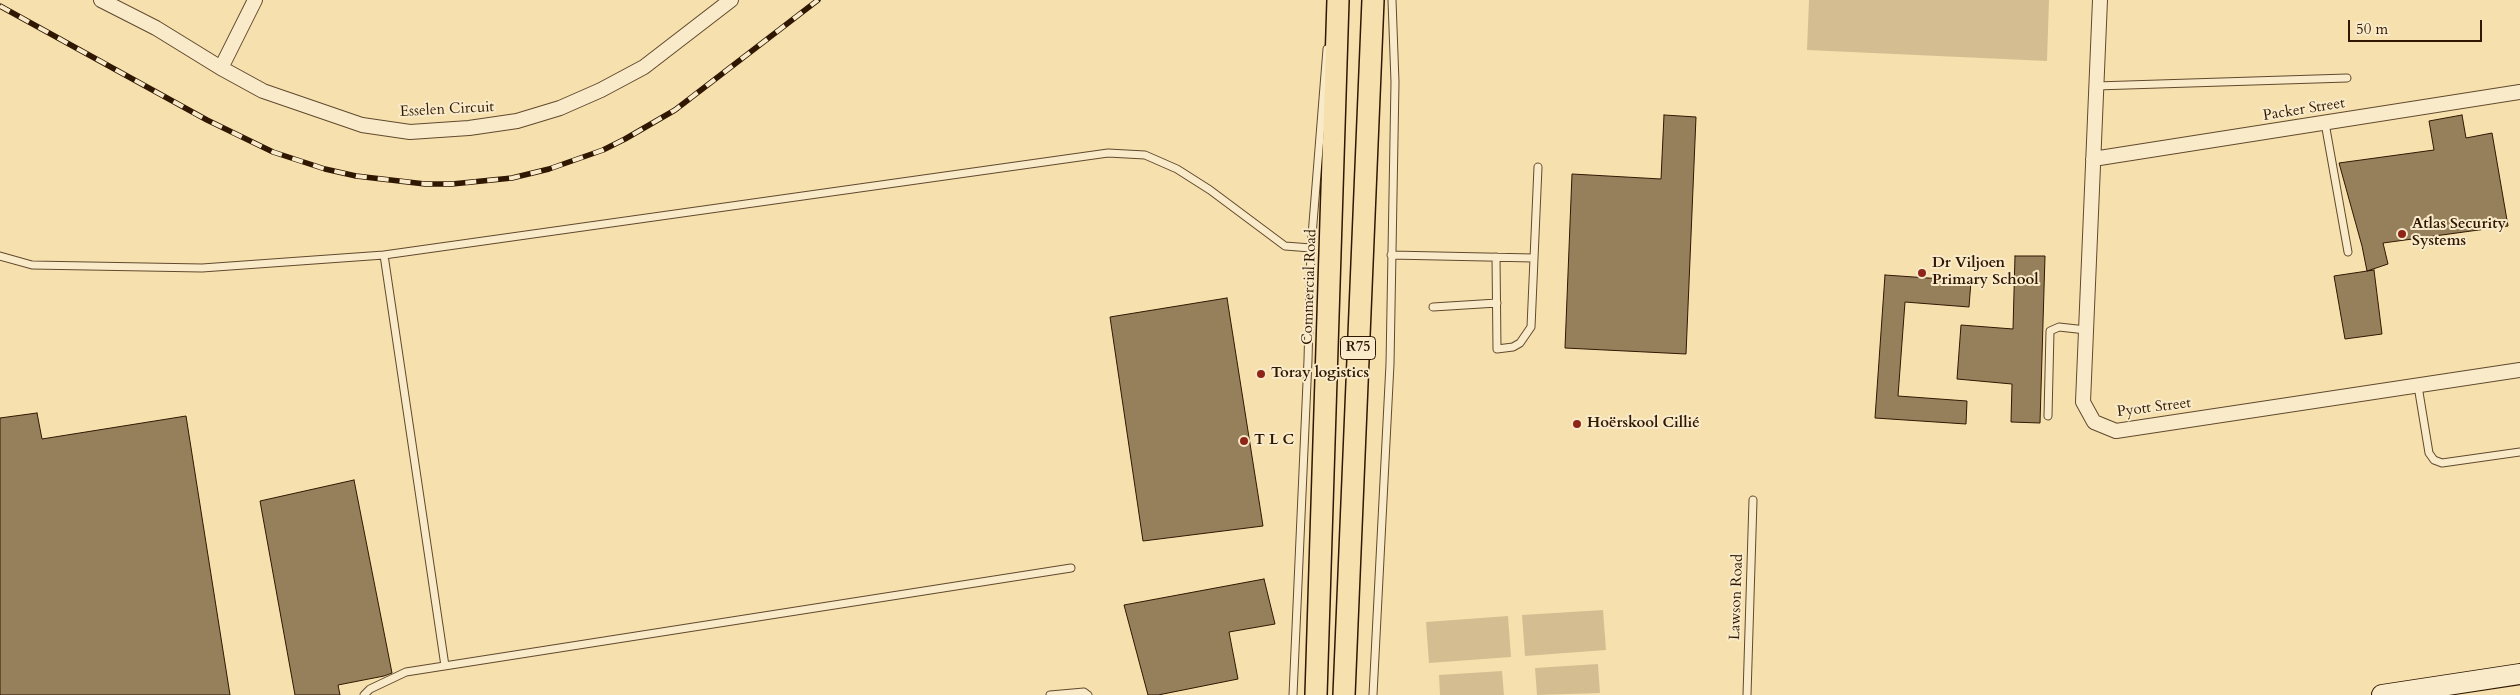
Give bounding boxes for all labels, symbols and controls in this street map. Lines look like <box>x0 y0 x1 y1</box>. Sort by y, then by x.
scale bar <box>2350 10 2484 42</box>
text: 50 m <box>2356 19 2388 39</box>
street label: Packer Street <box>2262 95 2346 125</box>
street label: Esselen Circuit <box>399 99 495 121</box>
place label: Atlas Security Systems <box>2412 216 2506 251</box>
marker: Atlas Security Systems <box>2396 228 2408 240</box>
street label: Commercial Road <box>1299 229 1321 345</box>
place label: Dr Viljoen Primary School <box>1932 255 2039 290</box>
marker: Dr Viljoen Primary School <box>1916 267 1928 279</box>
road number: R75 <box>1340 336 1376 359</box>
place label: Toray logistics <box>1271 365 1369 383</box>
marker: Toray logistics <box>1255 368 1267 380</box>
street label: Pyott Street <box>2116 395 2192 421</box>
place label: Hoërskool Cillié <box>1587 415 1700 433</box>
marker: Hoërskool Cillié <box>1571 418 1583 430</box>
place label: T L C <box>1254 432 1294 450</box>
marker: T L C <box>1238 435 1250 447</box>
street label: Lawson Road <box>1727 554 1747 640</box>

